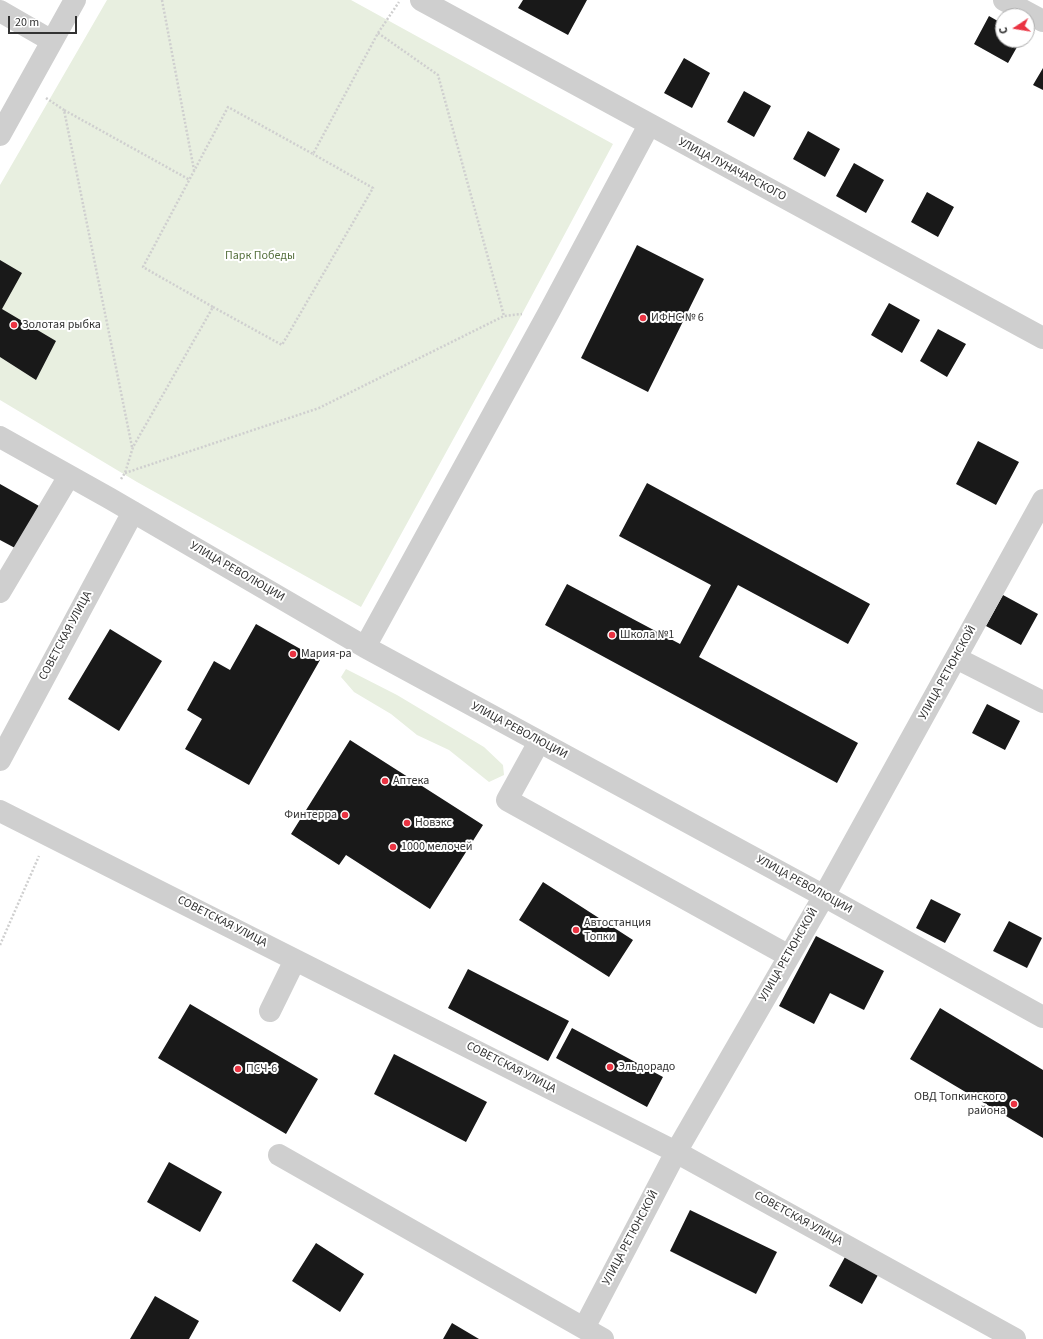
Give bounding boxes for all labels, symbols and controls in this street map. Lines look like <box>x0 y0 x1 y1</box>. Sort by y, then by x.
scale bar <box>10 8 79 34</box>
north arrow <box>995 8 1035 48</box>
text: 20 m <box>15 14 39 31</box>
text: С <box>996 26 1012 35</box>
street label: УЛИЦА ЛУНАЧАРСКОГО <box>676 135 788 205</box>
park label: Парк Победы <box>225 249 295 263</box>
place label: ИФНС № 6 <box>651 311 704 325</box>
marker: ИФНС № 6 <box>638 313 648 323</box>
place label: Золотая рыбка <box>22 318 101 332</box>
marker: Золотая рыбка <box>9 320 19 330</box>
street label: УЛИЦА РЕВОЛЮЦИИ <box>187 539 287 605</box>
street label: СОВЕТСКАЯ УЛИЦА <box>36 589 96 683</box>
street label: УЛИЦА РЕТЮНСКОЙ <box>916 623 980 723</box>
place label: Школа №1 <box>620 628 674 642</box>
marker: Школа №1 <box>607 630 617 640</box>
place label: Мария-ра <box>301 647 352 661</box>
marker: Мария-ра <box>288 649 298 659</box>
street label: УЛИЦА РЕВОЛЮЦИИ <box>468 699 570 763</box>
place label: Аптека <box>393 774 429 788</box>
marker: Аптека <box>380 776 390 786</box>
place label: Финтерра <box>284 808 337 822</box>
marker: Финтерра <box>340 810 350 820</box>
place label: Новэкс <box>415 816 452 830</box>
marker: Новэкс <box>402 818 412 828</box>
place label: 1000 мелочей <box>401 840 473 854</box>
marker: 1000 мелочей <box>388 842 398 852</box>
street label: УЛИЦА РЕВОЛЮЦИИ <box>754 853 854 917</box>
street label: СОВЕТСКАЯ УЛИЦА <box>175 893 269 951</box>
street label: УЛИЦА РЕТЮНСКОЙ <box>756 906 822 1004</box>
place label: Автостанция Топки <box>584 916 651 944</box>
marker: Автостанция Топки <box>571 925 581 935</box>
street label: СОВЕТСКАЯ УЛИЦА <box>464 1039 558 1097</box>
place label: Эльдорадо <box>618 1060 675 1074</box>
place label: ПСЧ-6 <box>246 1062 277 1076</box>
marker: Эльдорадо <box>605 1062 615 1072</box>
marker: ПСЧ-6 <box>233 1064 243 1074</box>
place label: ОВД Топкинского района <box>914 1090 1006 1118</box>
marker: ОВД Топкинского района <box>1009 1099 1019 1109</box>
street label: УЛИЦА РЕТЮНСКОЙ <box>600 1188 662 1288</box>
street label: СОВЕТСКАЯ УЛИЦА <box>751 1189 845 1249</box>

